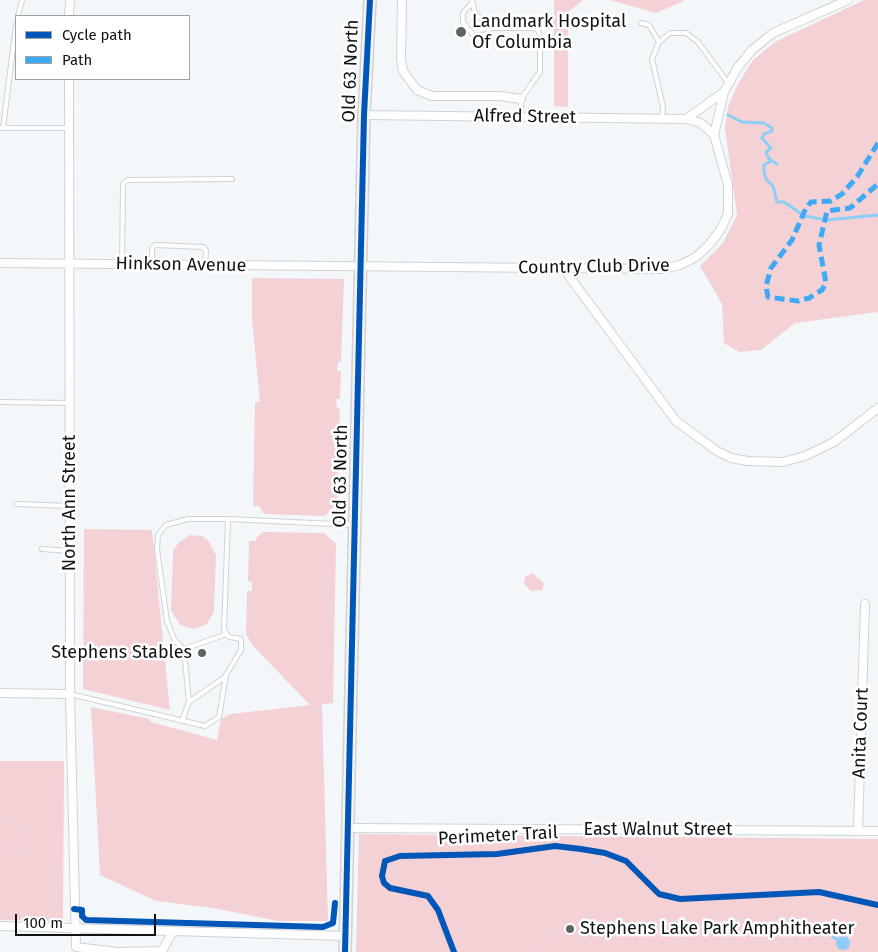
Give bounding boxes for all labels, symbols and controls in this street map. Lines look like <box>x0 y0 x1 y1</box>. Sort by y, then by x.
place label: Landmark Hospital Of Columbia <box>472 11 626 54</box>
legend <box>15 15 190 80</box>
street label: Old 63 North <box>338 19 364 123</box>
marker: Landmark Hospital Of Columbia <box>454 25 468 39</box>
text: Cycle path <box>62 26 132 44</box>
text: Path <box>62 51 92 69</box>
street label: Alfred Street <box>474 105 576 129</box>
street label: Hinkson Avenue <box>115 253 247 277</box>
street label: Country Club Drive <box>518 255 670 279</box>
street label: Old 63 North <box>329 424 353 528</box>
street label: North Ann Street <box>59 435 81 571</box>
place label: Stephens Stables <box>51 642 192 664</box>
marker: Stephens Stables <box>196 647 208 659</box>
street label: Anita Court <box>849 687 873 779</box>
street label: East Walnut Street <box>583 819 733 841</box>
street label: Perimeter Trail <box>438 822 558 850</box>
scale bar <box>18 904 159 936</box>
text: 100 m <box>23 914 63 932</box>
place label: Stephens Lake Park Amphitheater <box>580 918 855 940</box>
marker: Stephens Lake Park Amphitheater <box>564 923 576 935</box>

